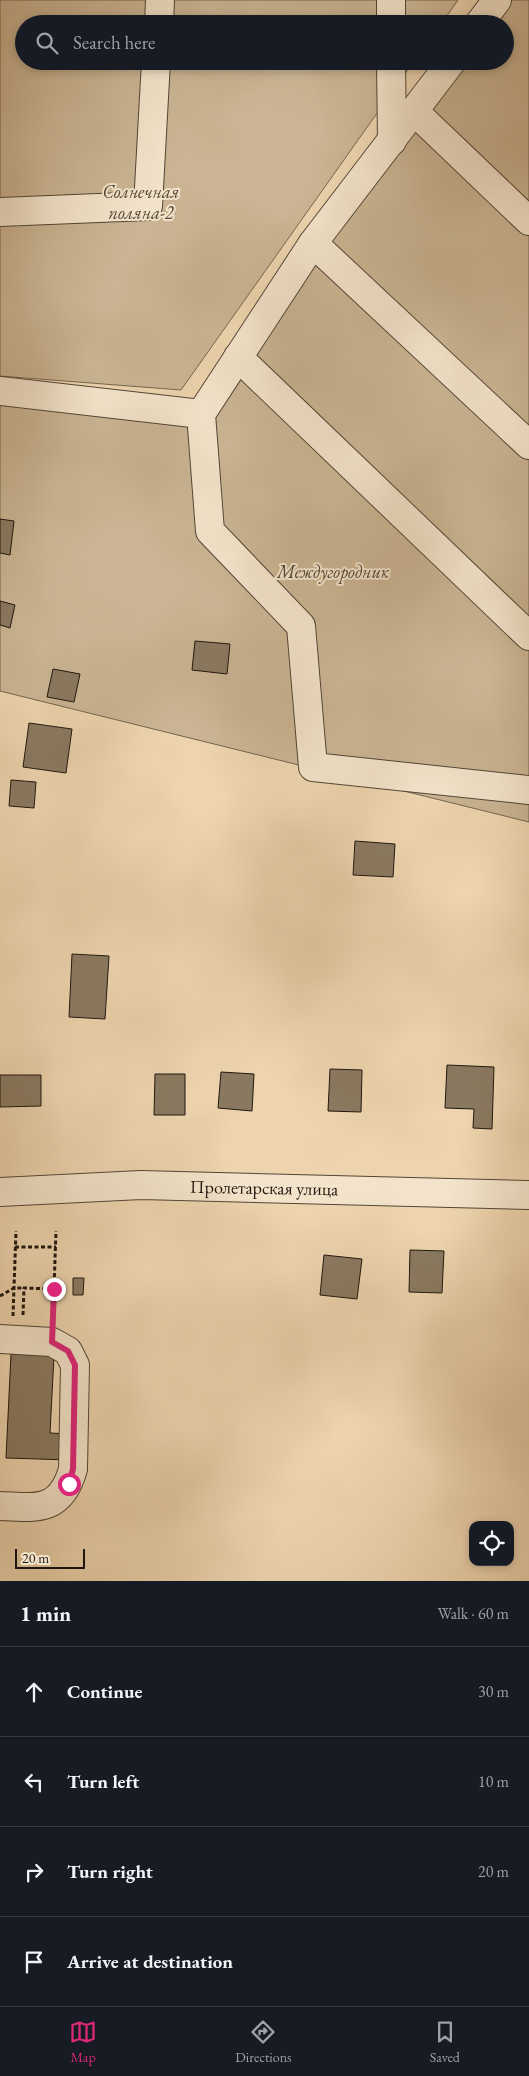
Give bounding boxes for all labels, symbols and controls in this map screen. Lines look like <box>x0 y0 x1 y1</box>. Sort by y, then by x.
search box <box>15 15 514 70</box>
icon: search <box>33 29 61 57</box>
text: Search here <box>73 30 155 55</box>
park label: Солнечная поляна-2 <box>103 180 179 224</box>
park label: Междугородник <box>276 560 390 584</box>
street label: Пролетарская улица <box>190 1175 339 1200</box>
route end <box>43 1278 66 1301</box>
route start <box>58 1473 81 1496</box>
map controls <box>469 1521 514 1566</box>
button: locate <box>469 1521 514 1566</box>
scale bar <box>15 1546 85 1569</box>
text: 20 m <box>22 1549 49 1567</box>
text: 1 min <box>20 1600 71 1627</box>
text: Walk · 60 m <box>438 1603 509 1624</box>
icon: ahead <box>20 1678 48 1706</box>
text: Continue <box>67 1679 142 1704</box>
text: 30 m <box>478 1681 509 1702</box>
icon: left <box>20 1768 48 1796</box>
text: Turn left <box>67 1769 139 1794</box>
text: 10 m <box>478 1771 509 1792</box>
icon: right <box>20 1858 48 1886</box>
text: Turn right <box>67 1859 153 1884</box>
text: 20 m <box>478 1861 509 1882</box>
icon: arrive <box>20 1948 48 1976</box>
text: Arrive at destination <box>67 1949 233 1974</box>
tab: Map <box>69 2018 97 2066</box>
tab: Directions <box>235 2018 292 2066</box>
tab: Saved <box>430 2018 460 2066</box>

